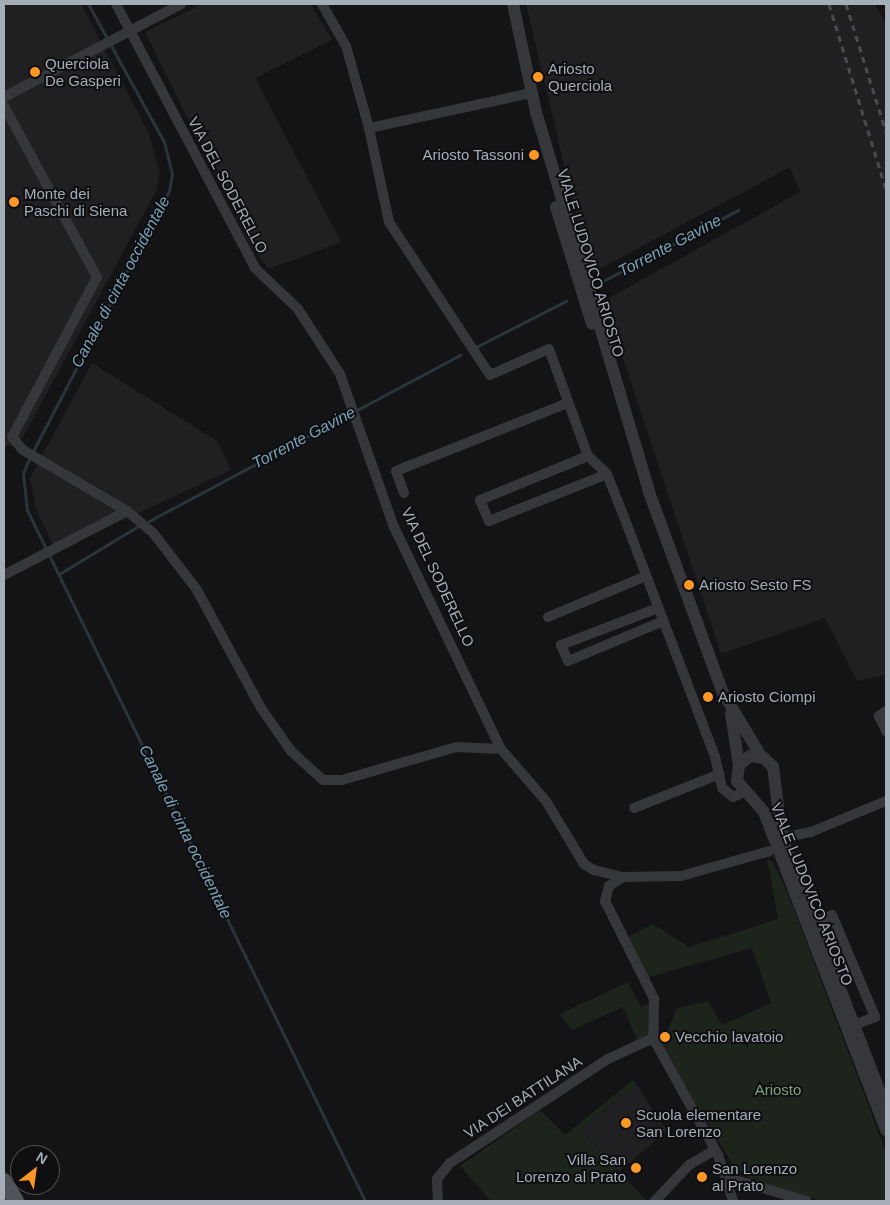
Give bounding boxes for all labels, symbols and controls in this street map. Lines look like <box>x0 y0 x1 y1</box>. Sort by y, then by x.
place label: Querciola De Gasperi <box>45 54 121 89</box>
place label: Ariosto Querciola <box>548 59 612 94</box>
marker: Querciola De Gasperi <box>29 66 41 78</box>
marker: Ariosto Querciola <box>532 71 544 83</box>
street label: VIA DEL SODERELLO <box>184 113 272 257</box>
place label: Ariosto Tassoni <box>422 146 524 164</box>
marker: Ariosto Tassoni <box>528 149 540 161</box>
street label: VIALE LUDOVICO ARIOSTO <box>554 166 628 360</box>
place label: Monte dei Paschi di Siena <box>24 184 127 219</box>
water label: Canale di cinta occidentale <box>68 193 174 371</box>
marker: Monte dei Paschi di Siena <box>8 196 20 208</box>
water label: Torrente Gavine <box>615 211 725 281</box>
water label: Torrente Gavine <box>249 403 359 473</box>
street label: VIA DEL SODERELLO <box>397 504 479 650</box>
place label: Ariosto Sesto FS <box>699 576 812 594</box>
marker: Ariosto Sesto FS <box>683 579 695 591</box>
place label: Ariosto Ciompi <box>718 688 816 706</box>
marker: Ariosto Ciompi <box>702 691 714 703</box>
water label: Canale di cinta occidentale <box>134 742 236 922</box>
street label: VIALE LUDOVICO ARIOSTO <box>767 800 857 988</box>
place label: Vecchio lavatoio <box>675 1028 783 1046</box>
marker: Vecchio lavatoio <box>659 1031 671 1043</box>
street label: VIA DEI BATTILANA <box>460 1052 586 1142</box>
park label: Ariosto <box>755 1081 801 1099</box>
place label: Scuola elementare San Lorenzo <box>636 1105 761 1140</box>
marker: Scuola elementare San Lorenzo <box>620 1117 632 1129</box>
north arrow <box>10 1145 60 1195</box>
text: N <box>34 1148 50 1167</box>
place label: Villa San Lorenzo al Prato <box>516 1150 626 1185</box>
place label: San Lorenzo al Prato <box>712 1159 797 1194</box>
marker: Villa San Lorenzo al Prato <box>630 1162 642 1174</box>
marker: San Lorenzo al Prato <box>696 1171 708 1183</box>

